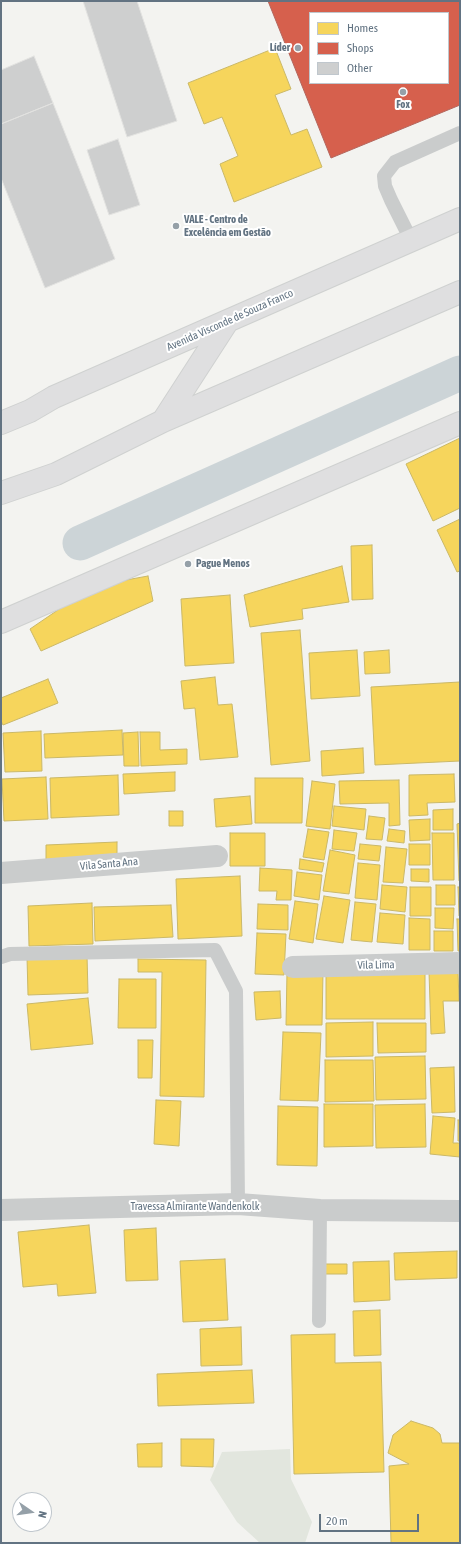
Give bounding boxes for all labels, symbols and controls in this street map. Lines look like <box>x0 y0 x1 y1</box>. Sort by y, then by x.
legend <box>309 12 449 84</box>
text: Homes <box>347 21 378 35</box>
place label: Líder <box>270 41 290 55</box>
text: Shops <box>347 41 373 55</box>
marker: Líder <box>293 43 303 53</box>
text: Other <box>347 61 372 75</box>
marker: Fox <box>398 87 408 97</box>
place label: Fox <box>396 98 410 112</box>
place label: VALE - Centro de Excelência em Gestão <box>184 213 271 239</box>
marker: VALE - Centro de Excelência em Gestão <box>171 221 181 231</box>
street label: Avenida Visconde de Souza Franco <box>165 286 295 354</box>
place label: Pague Menos <box>196 557 250 571</box>
marker: Pague Menos <box>183 559 193 569</box>
street label: Vila Santa Ana <box>79 855 139 873</box>
street label: Vila Lima <box>357 958 395 972</box>
street label: Travessa Almirante Wandenkolk <box>130 1200 260 1214</box>
north arrow <box>12 1492 52 1532</box>
scale bar <box>321 1506 421 1532</box>
text: N <box>36 1510 49 1519</box>
text: 20 m <box>326 1514 348 1528</box>

